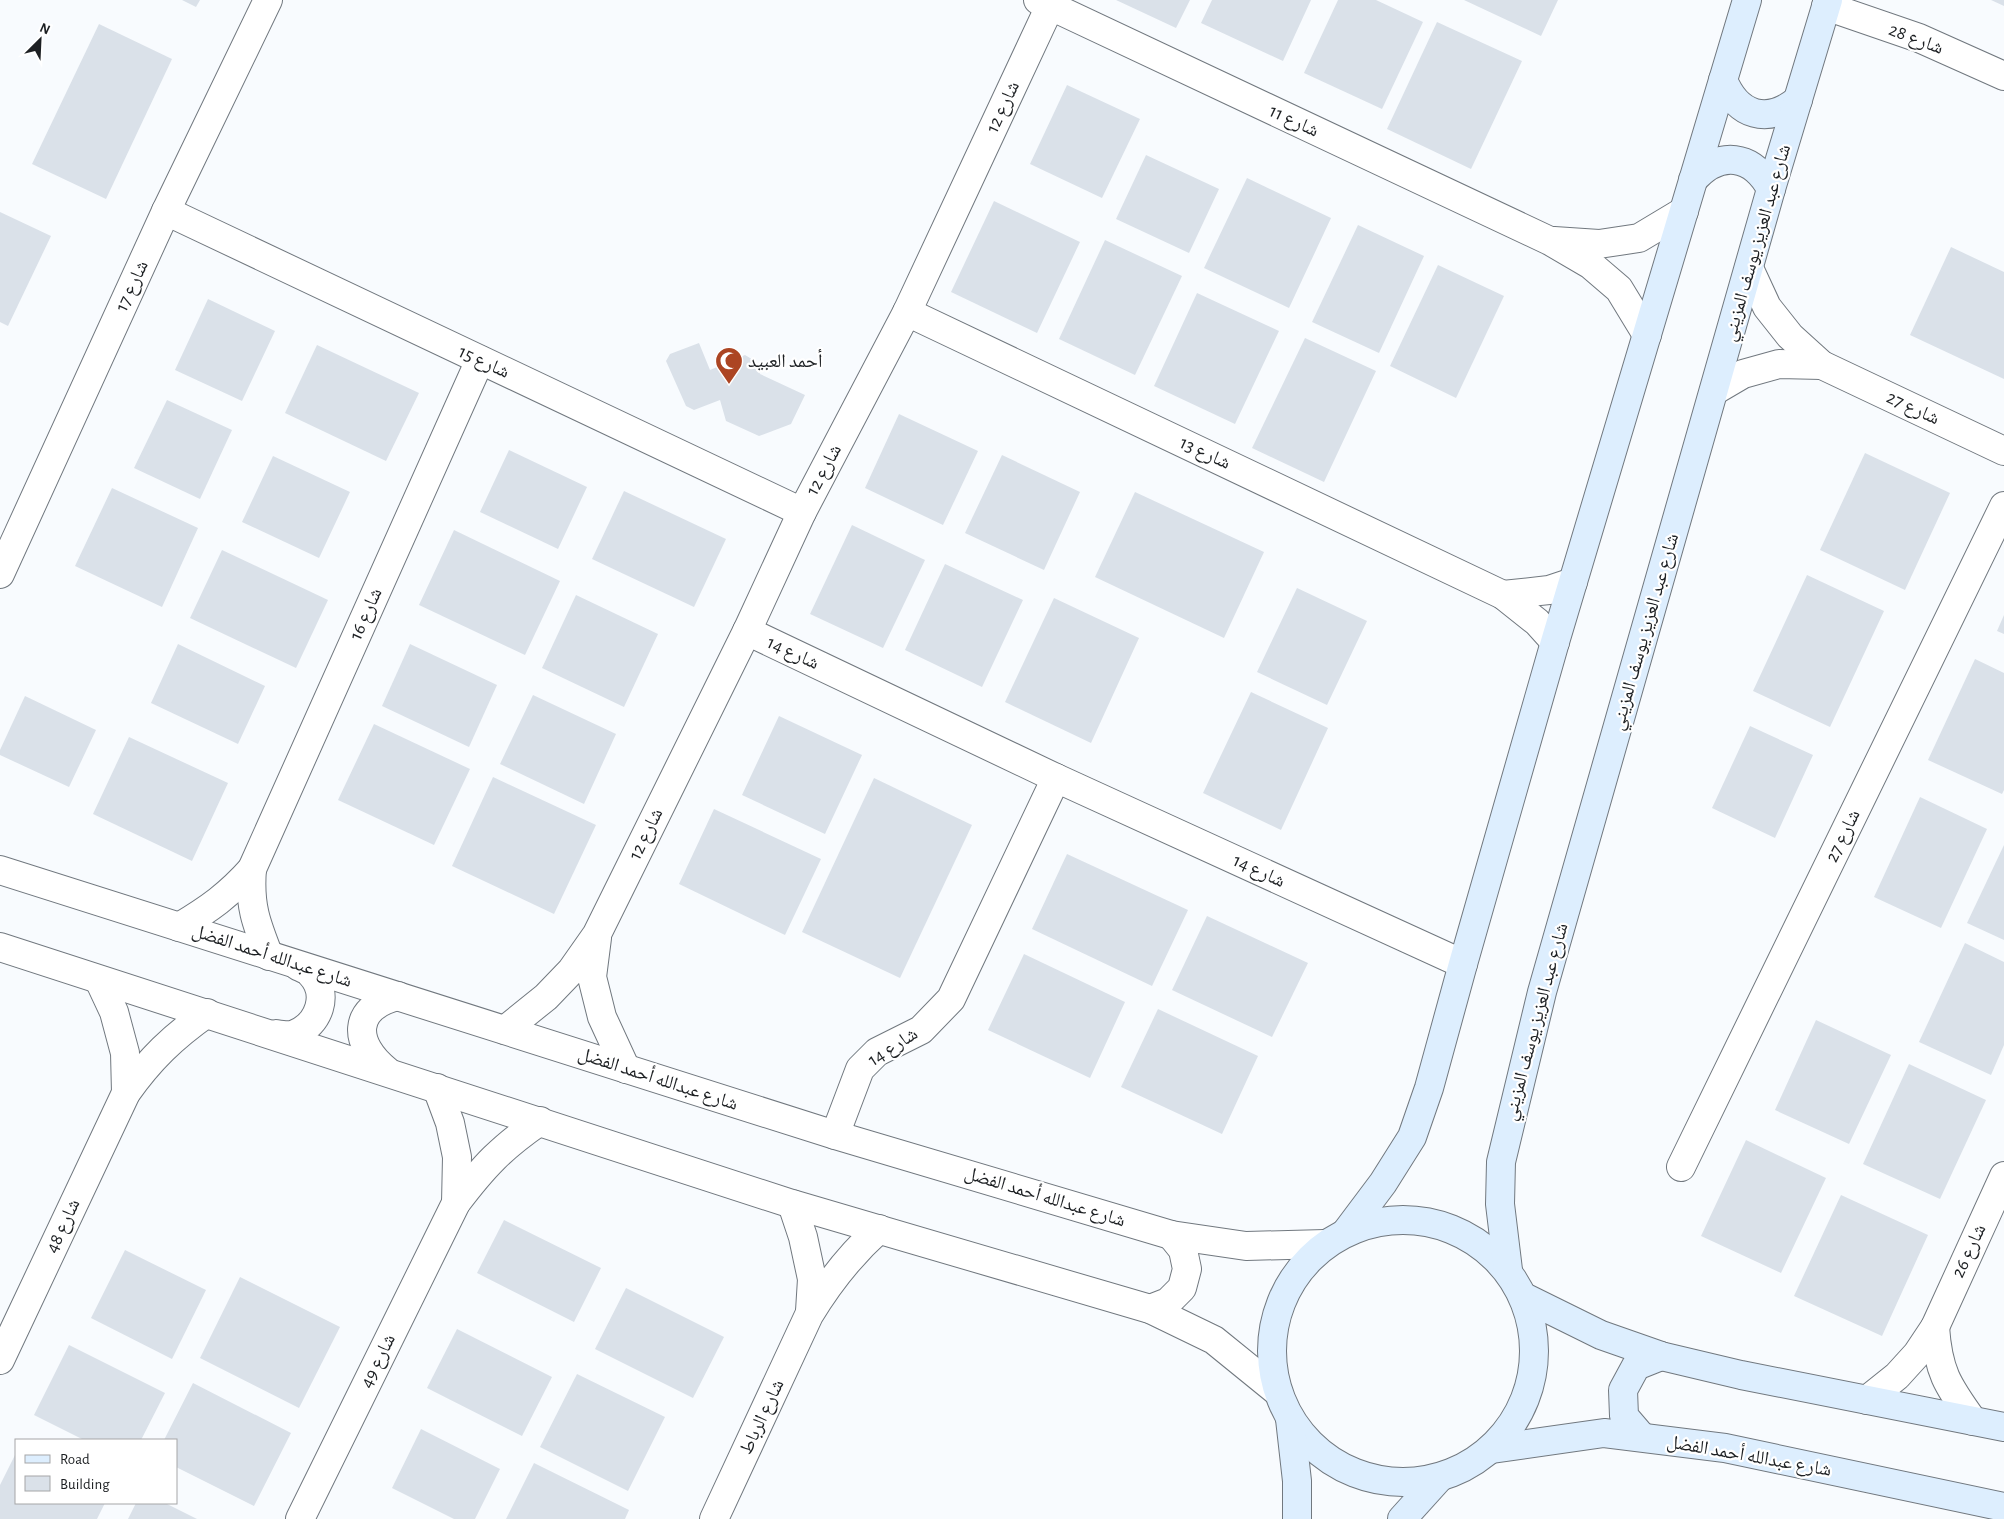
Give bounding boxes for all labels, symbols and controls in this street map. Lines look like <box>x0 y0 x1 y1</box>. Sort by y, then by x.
north arrow <box>15 15 65 65</box>
street label: شارع 28 <box>1886 20 1946 59</box>
text: N <box>38 21 52 37</box>
street label: شارع 12 <box>983 78 1024 136</box>
street label: شارع 11 <box>1266 101 1322 142</box>
street label: شارع عبد العزيز يوسف المزيني <box>1720 142 1799 345</box>
street label: شارع 17 <box>112 258 153 315</box>
street label: شارع 15 <box>455 342 512 383</box>
mosque icon: أحمد العبيد <box>714 346 744 385</box>
place label: أحمد العبيد <box>748 349 822 371</box>
street label: شارع 27 <box>1883 388 1942 429</box>
street label: شارع 13 <box>1176 433 1233 474</box>
street label: شارع 12 <box>803 442 846 499</box>
street label: شارع عبد العزيز يوسف المزيني <box>1608 531 1687 734</box>
street label: شارع 16 <box>346 585 387 643</box>
street label: شارع 14 <box>764 633 822 674</box>
street label: شارع 12 <box>626 805 667 863</box>
street label: شارع 27 <box>1822 807 1865 866</box>
street label: شارع 14 <box>1230 851 1288 892</box>
street label: شارع عبدالله أحمد الفضل <box>189 919 355 992</box>
street label: شارع عبد العزيز يوسف المزيني <box>1500 921 1576 1124</box>
street label: شارع 14 <box>865 1024 922 1071</box>
street label: شارع عبدالله أحمد الفضل <box>575 1042 741 1115</box>
street label: شارع عبدالله أحمد الفضل <box>962 1161 1128 1231</box>
street label: شارع 48 <box>42 1196 85 1256</box>
street label: شارع 26 <box>1948 1221 1991 1281</box>
street label: شارع 49 <box>357 1331 400 1391</box>
street label: شارع الرباط <box>736 1377 788 1458</box>
street label: شارع عبدالله أحمد الفضل <box>1665 1429 1833 1481</box>
legend <box>15 1439 178 1504</box>
text: Road <box>60 1452 90 1467</box>
text: Building <box>60 1477 110 1492</box>

